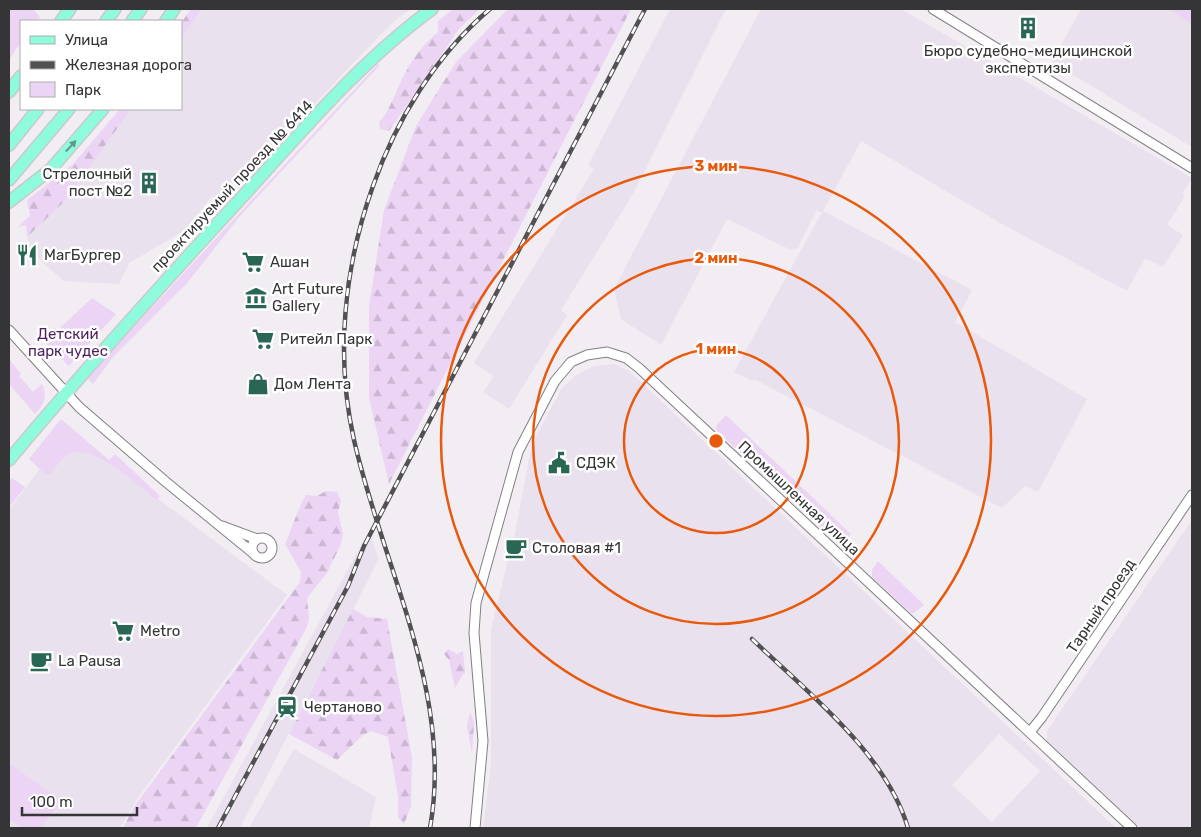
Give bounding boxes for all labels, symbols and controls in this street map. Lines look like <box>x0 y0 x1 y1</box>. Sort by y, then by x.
building icon: Бюро судебно-медицинской экспертизы <box>1015 15 1041 41</box>
legend <box>20 20 182 110</box>
text: Улица <box>65 31 108 49</box>
place label: Бюро судебно-медицинской экспертизы <box>924 42 1132 77</box>
text: Железная дорога <box>65 56 192 74</box>
text: Парк <box>65 81 101 99</box>
street label: проектируемый проезд № 6414 <box>148 96 316 276</box>
one-way arrow <box>65 141 77 153</box>
text: 3 мин <box>694 157 738 175</box>
place label: Стрелочный пост №2 <box>43 165 132 200</box>
building icon: Стрелочный пост №2 <box>136 170 162 196</box>
restaurant icon: МагБургер <box>14 242 40 268</box>
place label: МагБургер <box>44 246 121 264</box>
supermarket icon: Ашан <box>240 249 266 275</box>
text: 2 мин <box>695 249 737 267</box>
place label: Ашан <box>270 253 309 271</box>
place label: Art Future Gallery <box>272 280 344 315</box>
museum icon: Art Future Gallery <box>243 285 269 311</box>
park label: Детский парк чудес <box>28 325 108 360</box>
supermarket icon: Ритейл Парк <box>250 326 276 352</box>
place label: Ритейл Парк <box>280 330 372 348</box>
text: 1 мин <box>696 340 736 358</box>
shop icon: Дом Лента <box>245 371 271 397</box>
place label: Дом Лента <box>274 375 351 393</box>
centre of rings <box>707 432 725 450</box>
street label: Промышленная улица <box>735 437 863 559</box>
public building icon: СДЭК <box>546 450 572 476</box>
place label: СДЭК <box>576 454 616 472</box>
cafe icon: Столовая #1 <box>503 535 529 561</box>
place label: Столовая #1 <box>532 539 621 557</box>
street label: Тарный проезд <box>1063 555 1139 657</box>
supermarket icon: Metro <box>110 618 136 644</box>
place label: Metro <box>140 622 180 640</box>
cafe icon: La Pausa <box>28 648 54 674</box>
place label: La Pausa <box>58 652 121 670</box>
station icon: Чертаново <box>274 694 300 720</box>
place label: Чертаново <box>304 698 382 716</box>
scale bar <box>22 784 138 816</box>
text: 100 m <box>30 793 72 811</box>

